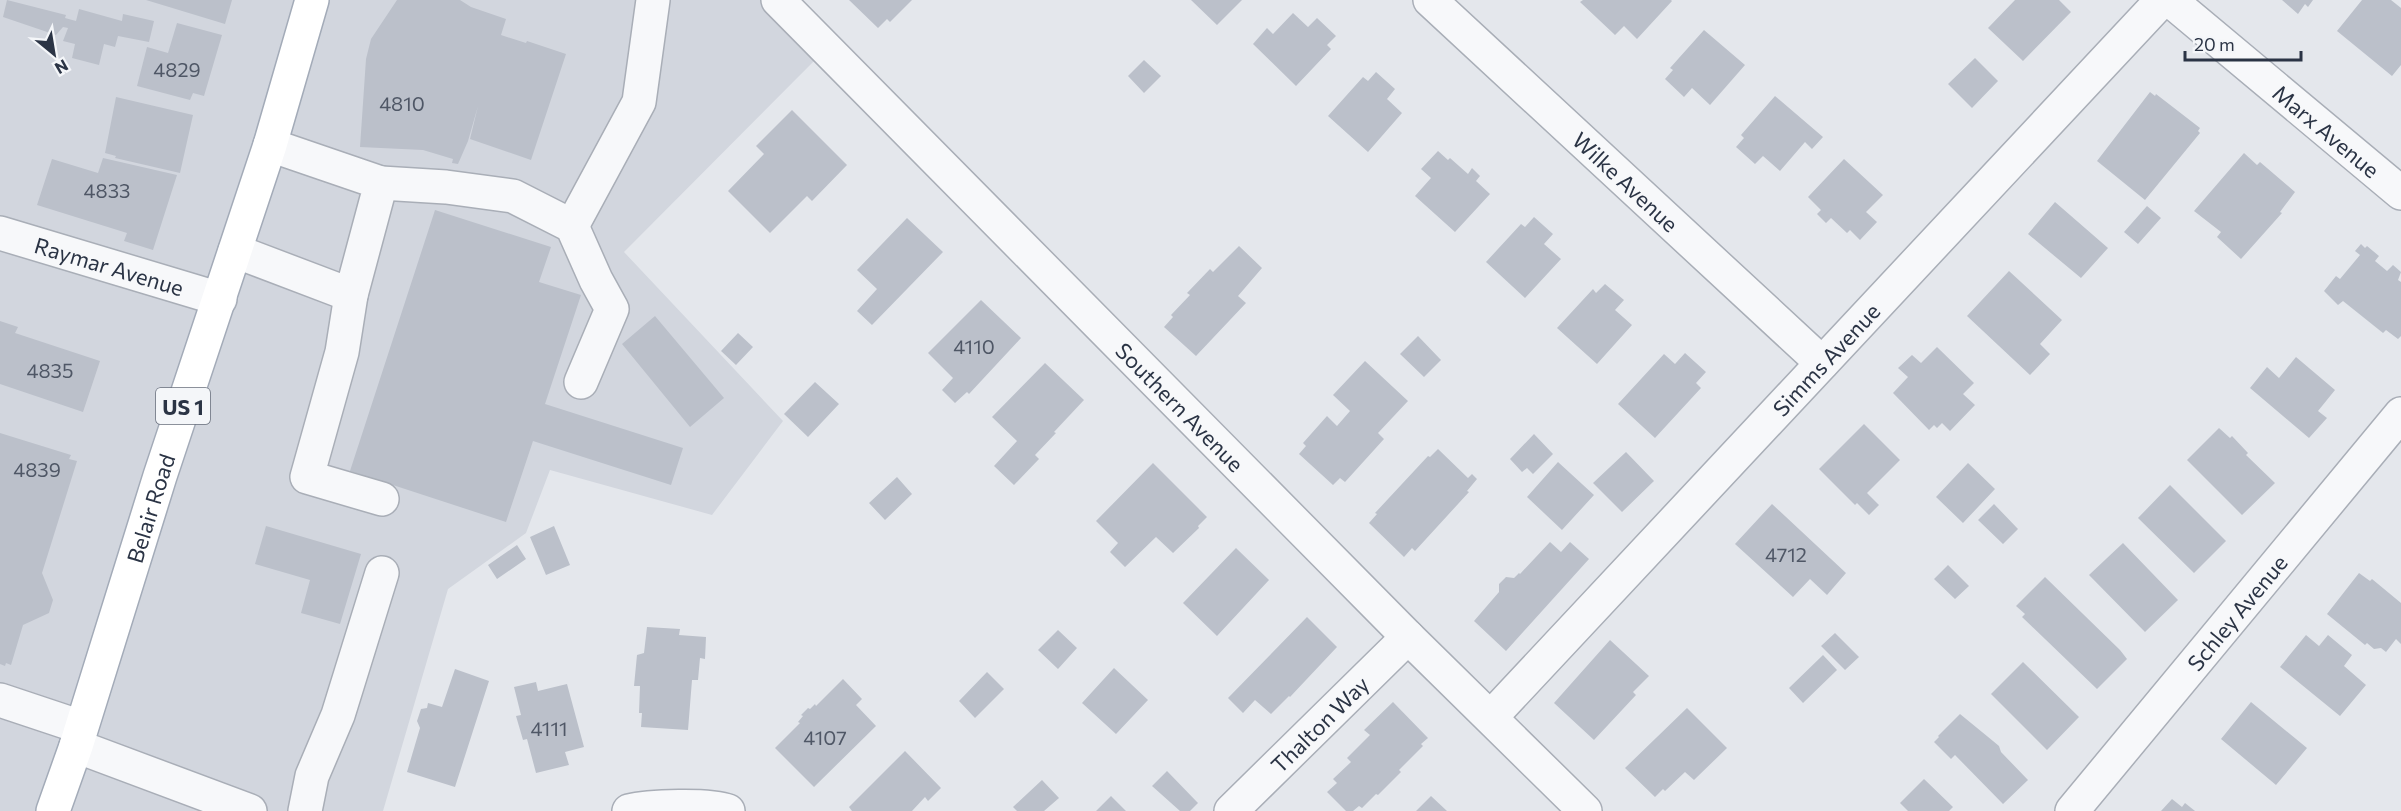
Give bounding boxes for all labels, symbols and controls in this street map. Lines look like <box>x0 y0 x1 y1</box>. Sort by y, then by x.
north arrow <box>24 24 84 84</box>
scale bar <box>2185 24 2300 62</box>
text: 20 m <box>2194 33 2235 55</box>
text: N <box>52 56 72 79</box>
house number: 4829 <box>153 57 201 81</box>
street label: Marx Avenue <box>2268 79 2385 183</box>
house number: 4810 <box>379 91 425 115</box>
street label: Wilke Avenue <box>1567 126 1684 237</box>
house number: 4833 <box>84 178 130 202</box>
street label: Raymar Avenue <box>31 231 187 301</box>
street label: Simms Avenue <box>1767 297 1885 421</box>
house number: 4110 <box>953 334 995 358</box>
street label: Southern Avenue <box>1111 337 1250 477</box>
house number: 4835 <box>27 358 74 382</box>
road number: US 1 <box>156 388 210 424</box>
street label: Belair Road <box>120 450 180 566</box>
house number: 4839 <box>13 457 61 481</box>
house number: 4712 <box>1765 542 1807 566</box>
street label: Schley Avenue <box>2181 549 2292 676</box>
street label: Thalton Way <box>1265 670 1374 778</box>
house number: 4111 <box>530 716 568 740</box>
house number: 4107 <box>803 725 847 749</box>

